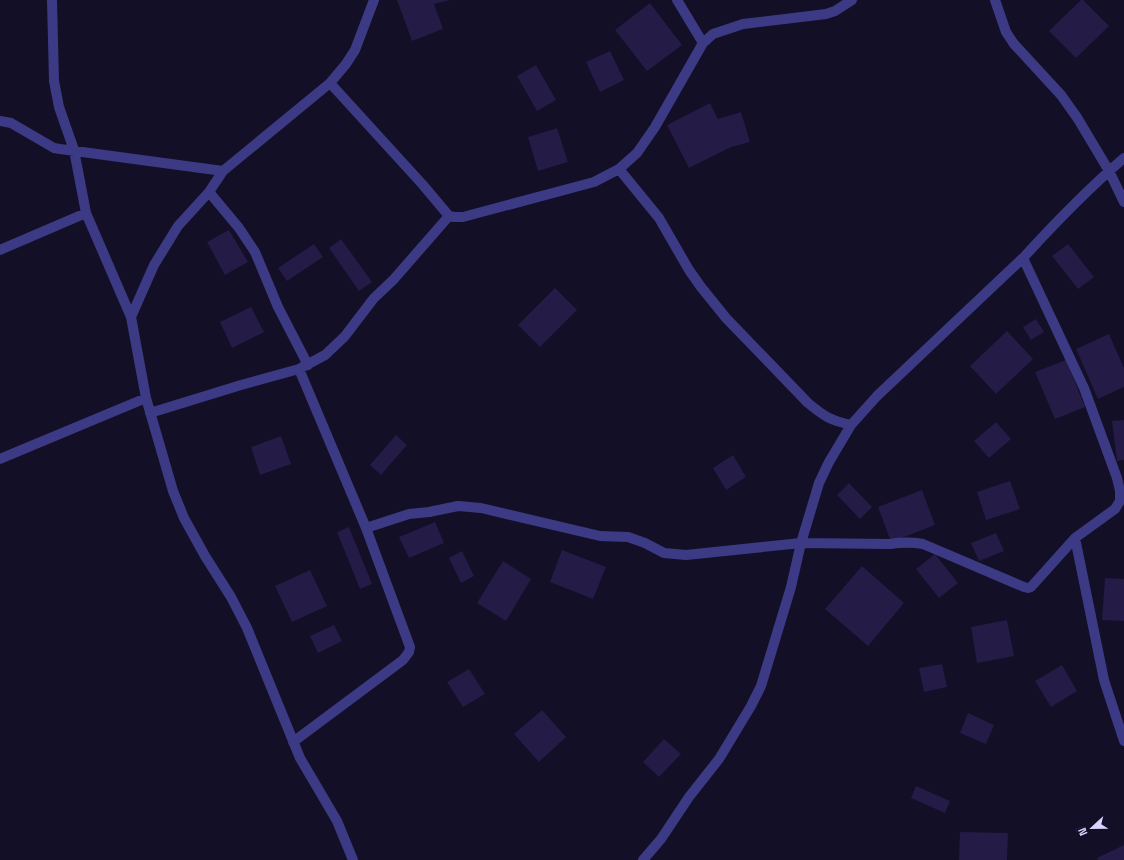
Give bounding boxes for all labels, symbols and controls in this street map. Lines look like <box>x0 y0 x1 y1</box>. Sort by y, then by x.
north arrow <box>1072 808 1112 848</box>
text: N <box>1075 826 1091 838</box>

